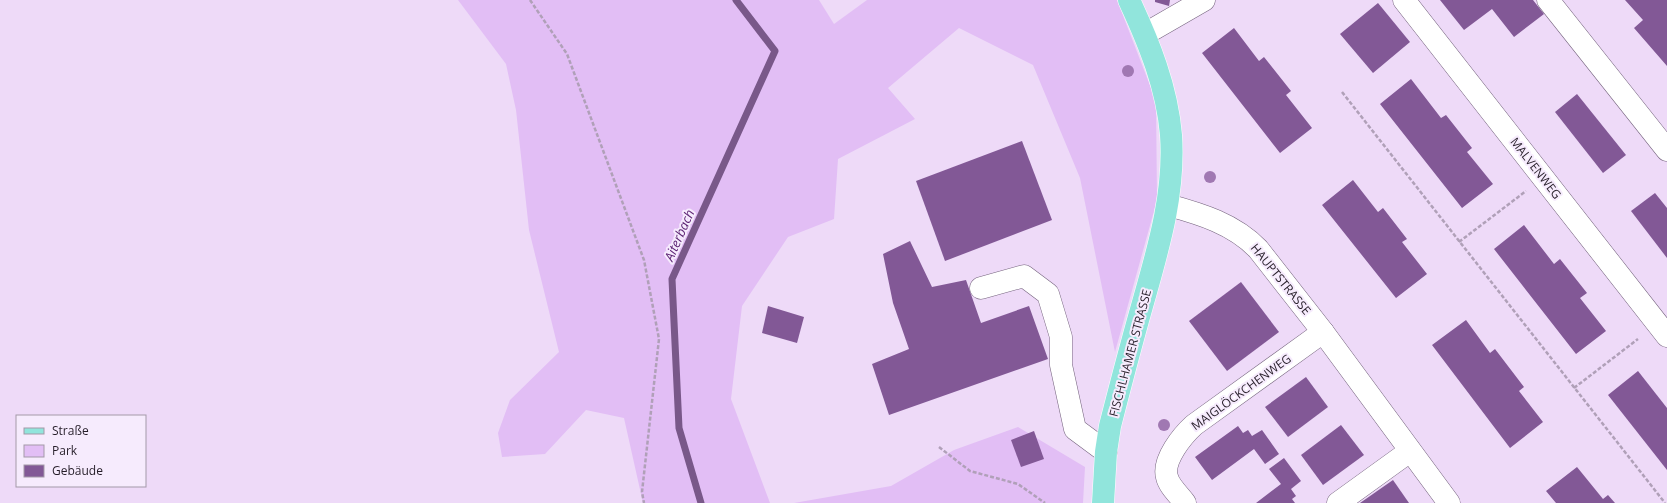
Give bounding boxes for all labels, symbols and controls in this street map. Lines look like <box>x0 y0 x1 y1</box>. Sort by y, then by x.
street label: MALVENWEG <box>1507 134 1565 202</box>
water label: Aiterbach <box>659 206 698 265</box>
street label: HAUPTSTRASSE <box>1247 240 1315 318</box>
street label: FISCHLHAMER STRASSE <box>1105 287 1155 419</box>
street label: MAIGLÖCKCHENWEG <box>1188 350 1294 434</box>
legend <box>16 415 146 487</box>
text: Straße <box>52 422 89 439</box>
text: Park <box>52 442 78 459</box>
text: Gebäude <box>52 462 103 479</box>

